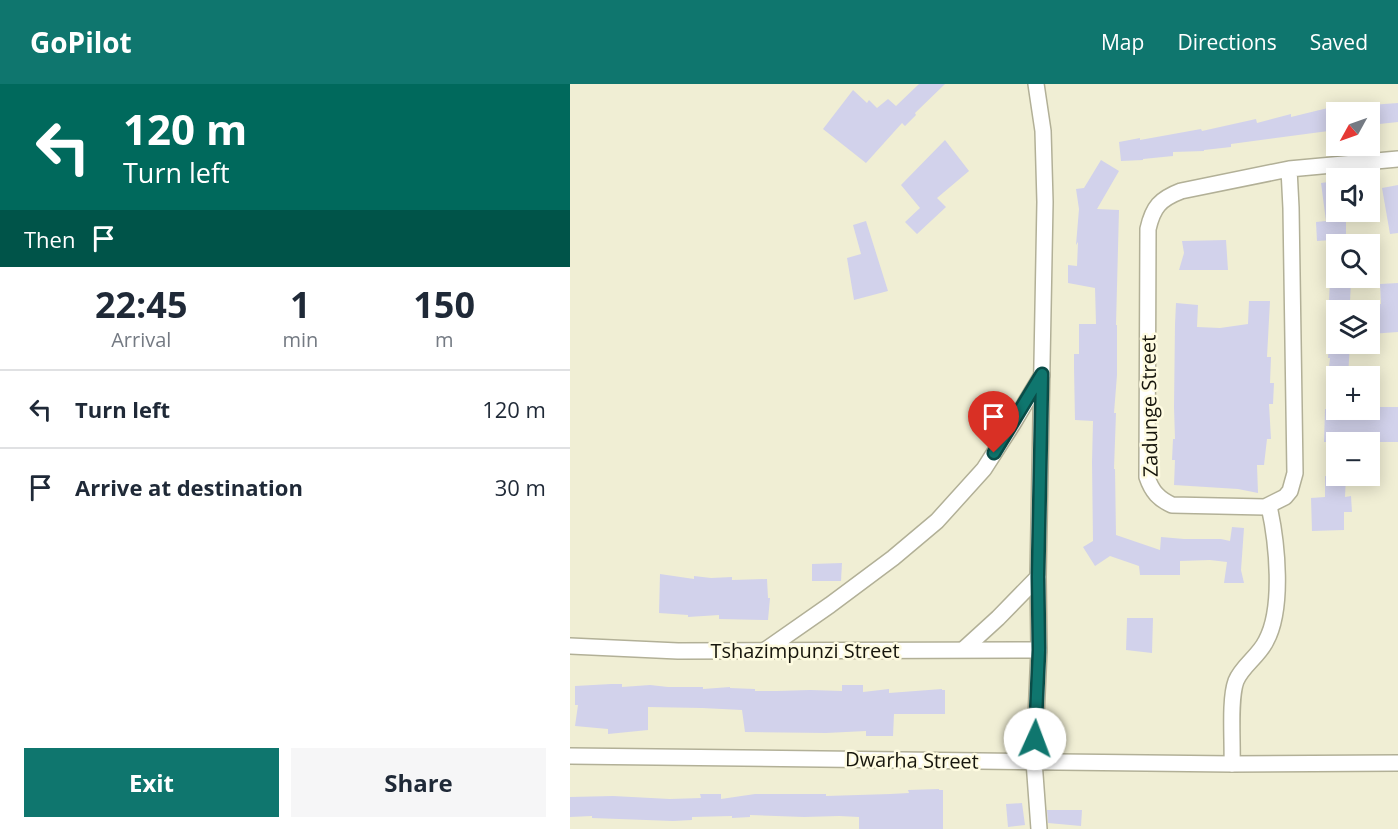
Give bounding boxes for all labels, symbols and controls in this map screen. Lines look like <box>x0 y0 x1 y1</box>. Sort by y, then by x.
text: GoPilot <box>30 23 132 61</box>
text: Map <box>1101 28 1144 56</box>
text: Directions <box>1177 28 1277 56</box>
text: Saved <box>1310 28 1368 56</box>
text: 120 m <box>123 100 247 157</box>
north arrow <box>1326 102 1380 156</box>
map controls <box>1326 102 1380 486</box>
icon: left <box>24 108 102 186</box>
text: Turn left <box>123 154 230 191</box>
button: sound <box>1326 168 1380 222</box>
icon: arrive <box>87 222 120 255</box>
text: Then <box>24 224 75 254</box>
button: search <box>1326 234 1380 288</box>
text: 22:45 <box>95 280 188 329</box>
text: 1 <box>290 280 311 329</box>
text: 150 <box>413 280 475 329</box>
button: layers <box>1326 300 1380 354</box>
text: Arrival <box>111 326 171 353</box>
text: min <box>282 326 318 353</box>
text: m <box>435 326 453 353</box>
street label: Zadunge Street <box>1134 335 1164 477</box>
button: + <box>1326 366 1380 420</box>
pin <box>968 391 1019 453</box>
icon: left <box>24 393 57 426</box>
text: Turn left <box>75 394 170 424</box>
text: 120 m <box>482 394 546 424</box>
icon: arrive <box>977 400 1010 433</box>
button: − <box>1326 432 1380 486</box>
icon: arrive <box>24 471 57 504</box>
text: Arrive at destination <box>75 472 303 502</box>
text: 30 m <box>495 472 546 502</box>
street label: Tshazimpunzi Street <box>710 637 900 664</box>
position arrow <box>1003 707 1067 771</box>
street label: Dwarha Street <box>845 745 979 775</box>
button: Exit <box>24 748 279 817</box>
button: Share <box>291 748 546 817</box>

